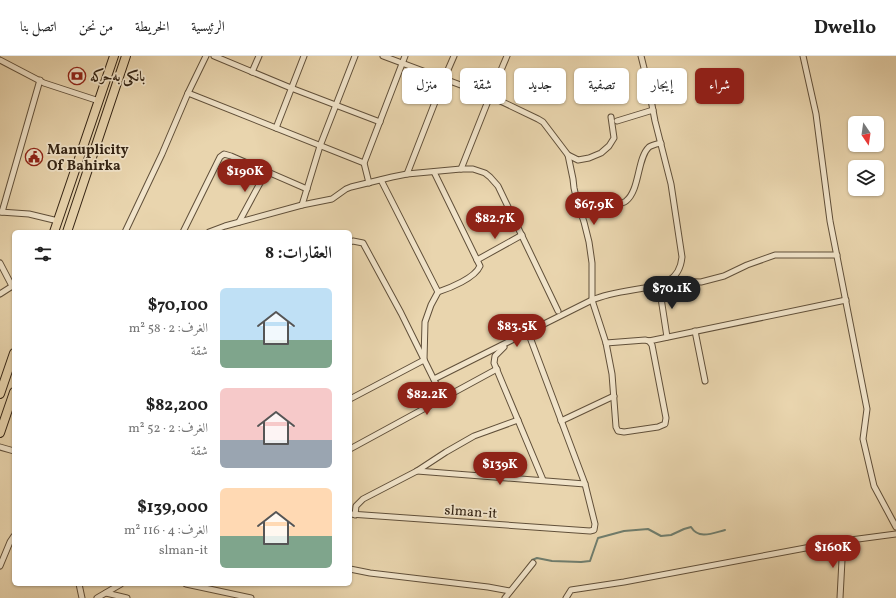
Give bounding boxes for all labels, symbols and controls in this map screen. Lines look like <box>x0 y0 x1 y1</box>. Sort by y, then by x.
text: Dwello <box>814 15 876 41</box>
text: اتصل بنا <box>20 18 57 37</box>
text: من نحن <box>79 18 113 37</box>
text: الخريطة <box>135 18 169 37</box>
text: الرئيسية <box>191 18 225 37</box>
bank icon: بانکی بەحرکە <box>67 66 87 86</box>
place label: بانکی بەحرکە <box>90 67 145 87</box>
chip: منزل <box>402 68 452 104</box>
chip: شقة <box>460 68 506 104</box>
chip: جديد <box>514 68 566 104</box>
chip: تصفية <box>574 68 629 104</box>
chip: إيجار <box>637 68 687 104</box>
chip: شراء <box>695 68 744 104</box>
north arrow <box>848 116 884 152</box>
map controls <box>848 116 884 196</box>
place label: Manuplicity Of Bahirka <box>47 141 129 176</box>
public building icon: Manuplicity Of Bahirka <box>24 147 44 167</box>
pin: $190K <box>217 159 273 193</box>
button: layers <box>848 160 884 196</box>
text: $190K <box>226 163 264 181</box>
pin: $67.9K <box>561 192 627 226</box>
text: $67.9K <box>574 196 614 214</box>
pin: $82.7K <box>462 206 528 240</box>
text: $82.7K <box>475 210 515 228</box>
text: العقارات: 8 <box>265 242 332 265</box>
icon: filters <box>32 243 54 265</box>
pin: $70.1K <box>639 276 705 310</box>
text: $70.1K <box>652 280 692 298</box>
text: $70,100 <box>148 294 208 317</box>
icon: home <box>252 304 300 352</box>
pin: $83.5K <box>484 314 550 348</box>
text: $83.5K <box>497 318 537 336</box>
text: الغرف: 2 · 58 m² <box>129 320 208 338</box>
text: شقة <box>191 343 208 361</box>
pin: $82.2K <box>394 382 460 416</box>
text: $82.2K <box>407 386 447 404</box>
text: $82,200 <box>146 394 208 417</box>
icon: home <box>252 404 300 452</box>
text: الغرف: 2 · 52 m² <box>128 420 208 438</box>
text: شقة <box>191 443 208 461</box>
pin: $139K <box>472 452 528 486</box>
text: $139K <box>482 456 518 474</box>
text: $139,000 <box>137 496 208 519</box>
street label: slman-it <box>444 501 498 524</box>
icon: home <box>252 504 300 552</box>
text: الغرف: 4 · 116 m² <box>124 522 208 540</box>
pin: $160K <box>805 535 861 569</box>
text: $160K <box>814 539 852 557</box>
text: slman-it <box>159 542 208 560</box>

